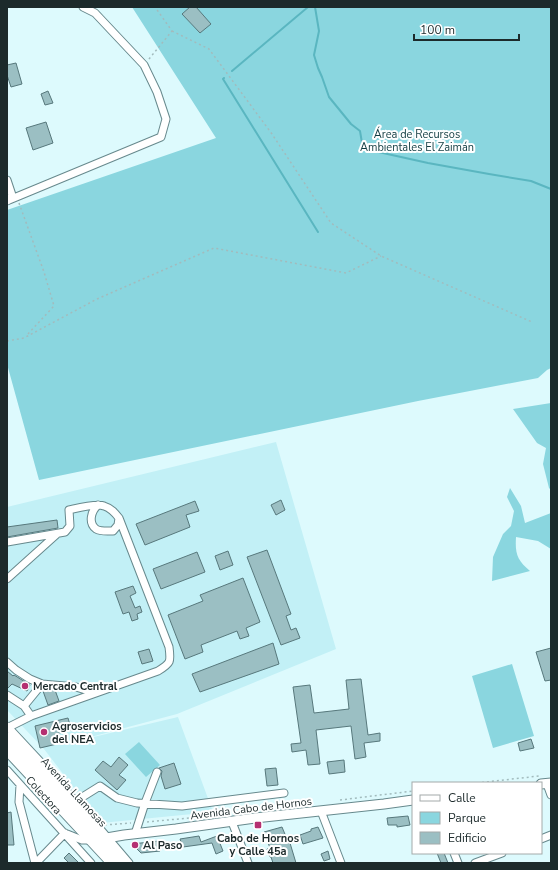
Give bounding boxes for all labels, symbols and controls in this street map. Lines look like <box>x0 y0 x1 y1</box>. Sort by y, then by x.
scale bar <box>414 16 519 42</box>
text: 100 m <box>420 22 455 38</box>
park label: Área de Recursos Ambientales El Zaimán <box>360 126 474 155</box>
place label: Mercado Central <box>33 679 118 694</box>
marker: Mercado Central <box>20 681 30 691</box>
place label: Agroservicios del NEA <box>52 719 122 747</box>
marker: Agroservicios del NEA <box>39 727 49 737</box>
street label: Avenida Llamosas <box>37 754 110 830</box>
street label: Colectora <box>22 773 65 818</box>
legend <box>412 782 542 854</box>
text: Calle <box>448 790 476 806</box>
street label: Avenida Cabo de Hornos <box>189 794 313 823</box>
text: Parque <box>448 810 486 826</box>
marker: Cabo de Hornos y Calle 45a <box>253 820 263 830</box>
text: Edificio <box>448 830 487 846</box>
place label: Cabo de Hornos y Calle 45a <box>217 831 299 859</box>
place label: Al Paso <box>143 838 182 853</box>
marker: Al Paso <box>130 840 140 850</box>

